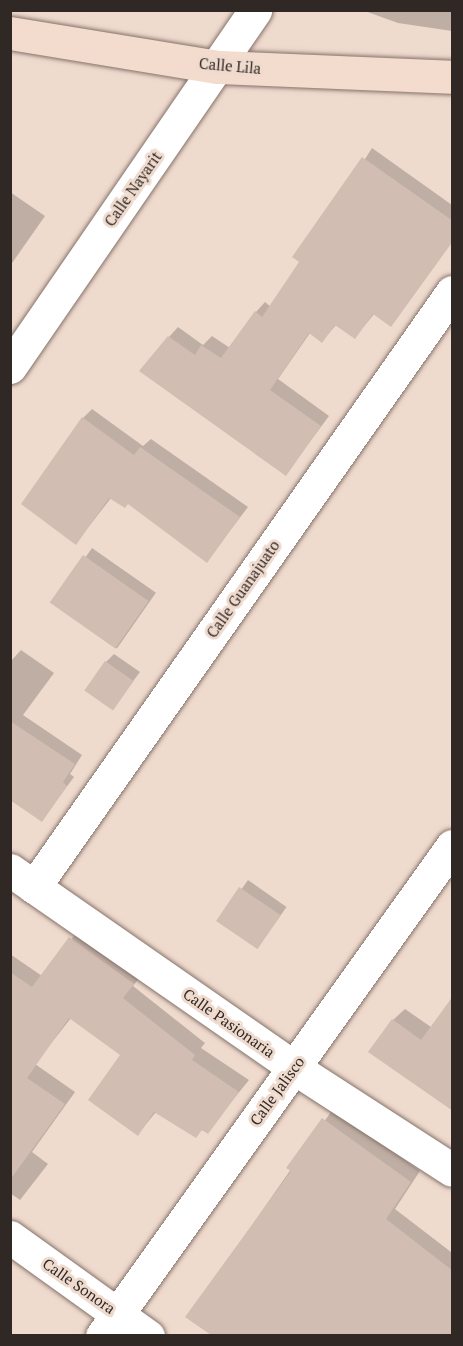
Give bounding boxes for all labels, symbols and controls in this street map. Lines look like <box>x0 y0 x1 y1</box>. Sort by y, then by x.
street label: Calle Lila <box>198 54 262 78</box>
street label: Calle Nayarit <box>101 148 165 230</box>
street label: Calle Guanajuato <box>203 537 283 641</box>
street label: Calle Pasionaria <box>180 985 278 1061</box>
street label: Calle Jalisco <box>246 1053 308 1129</box>
street label: Calle Sonora <box>39 1254 119 1318</box>

